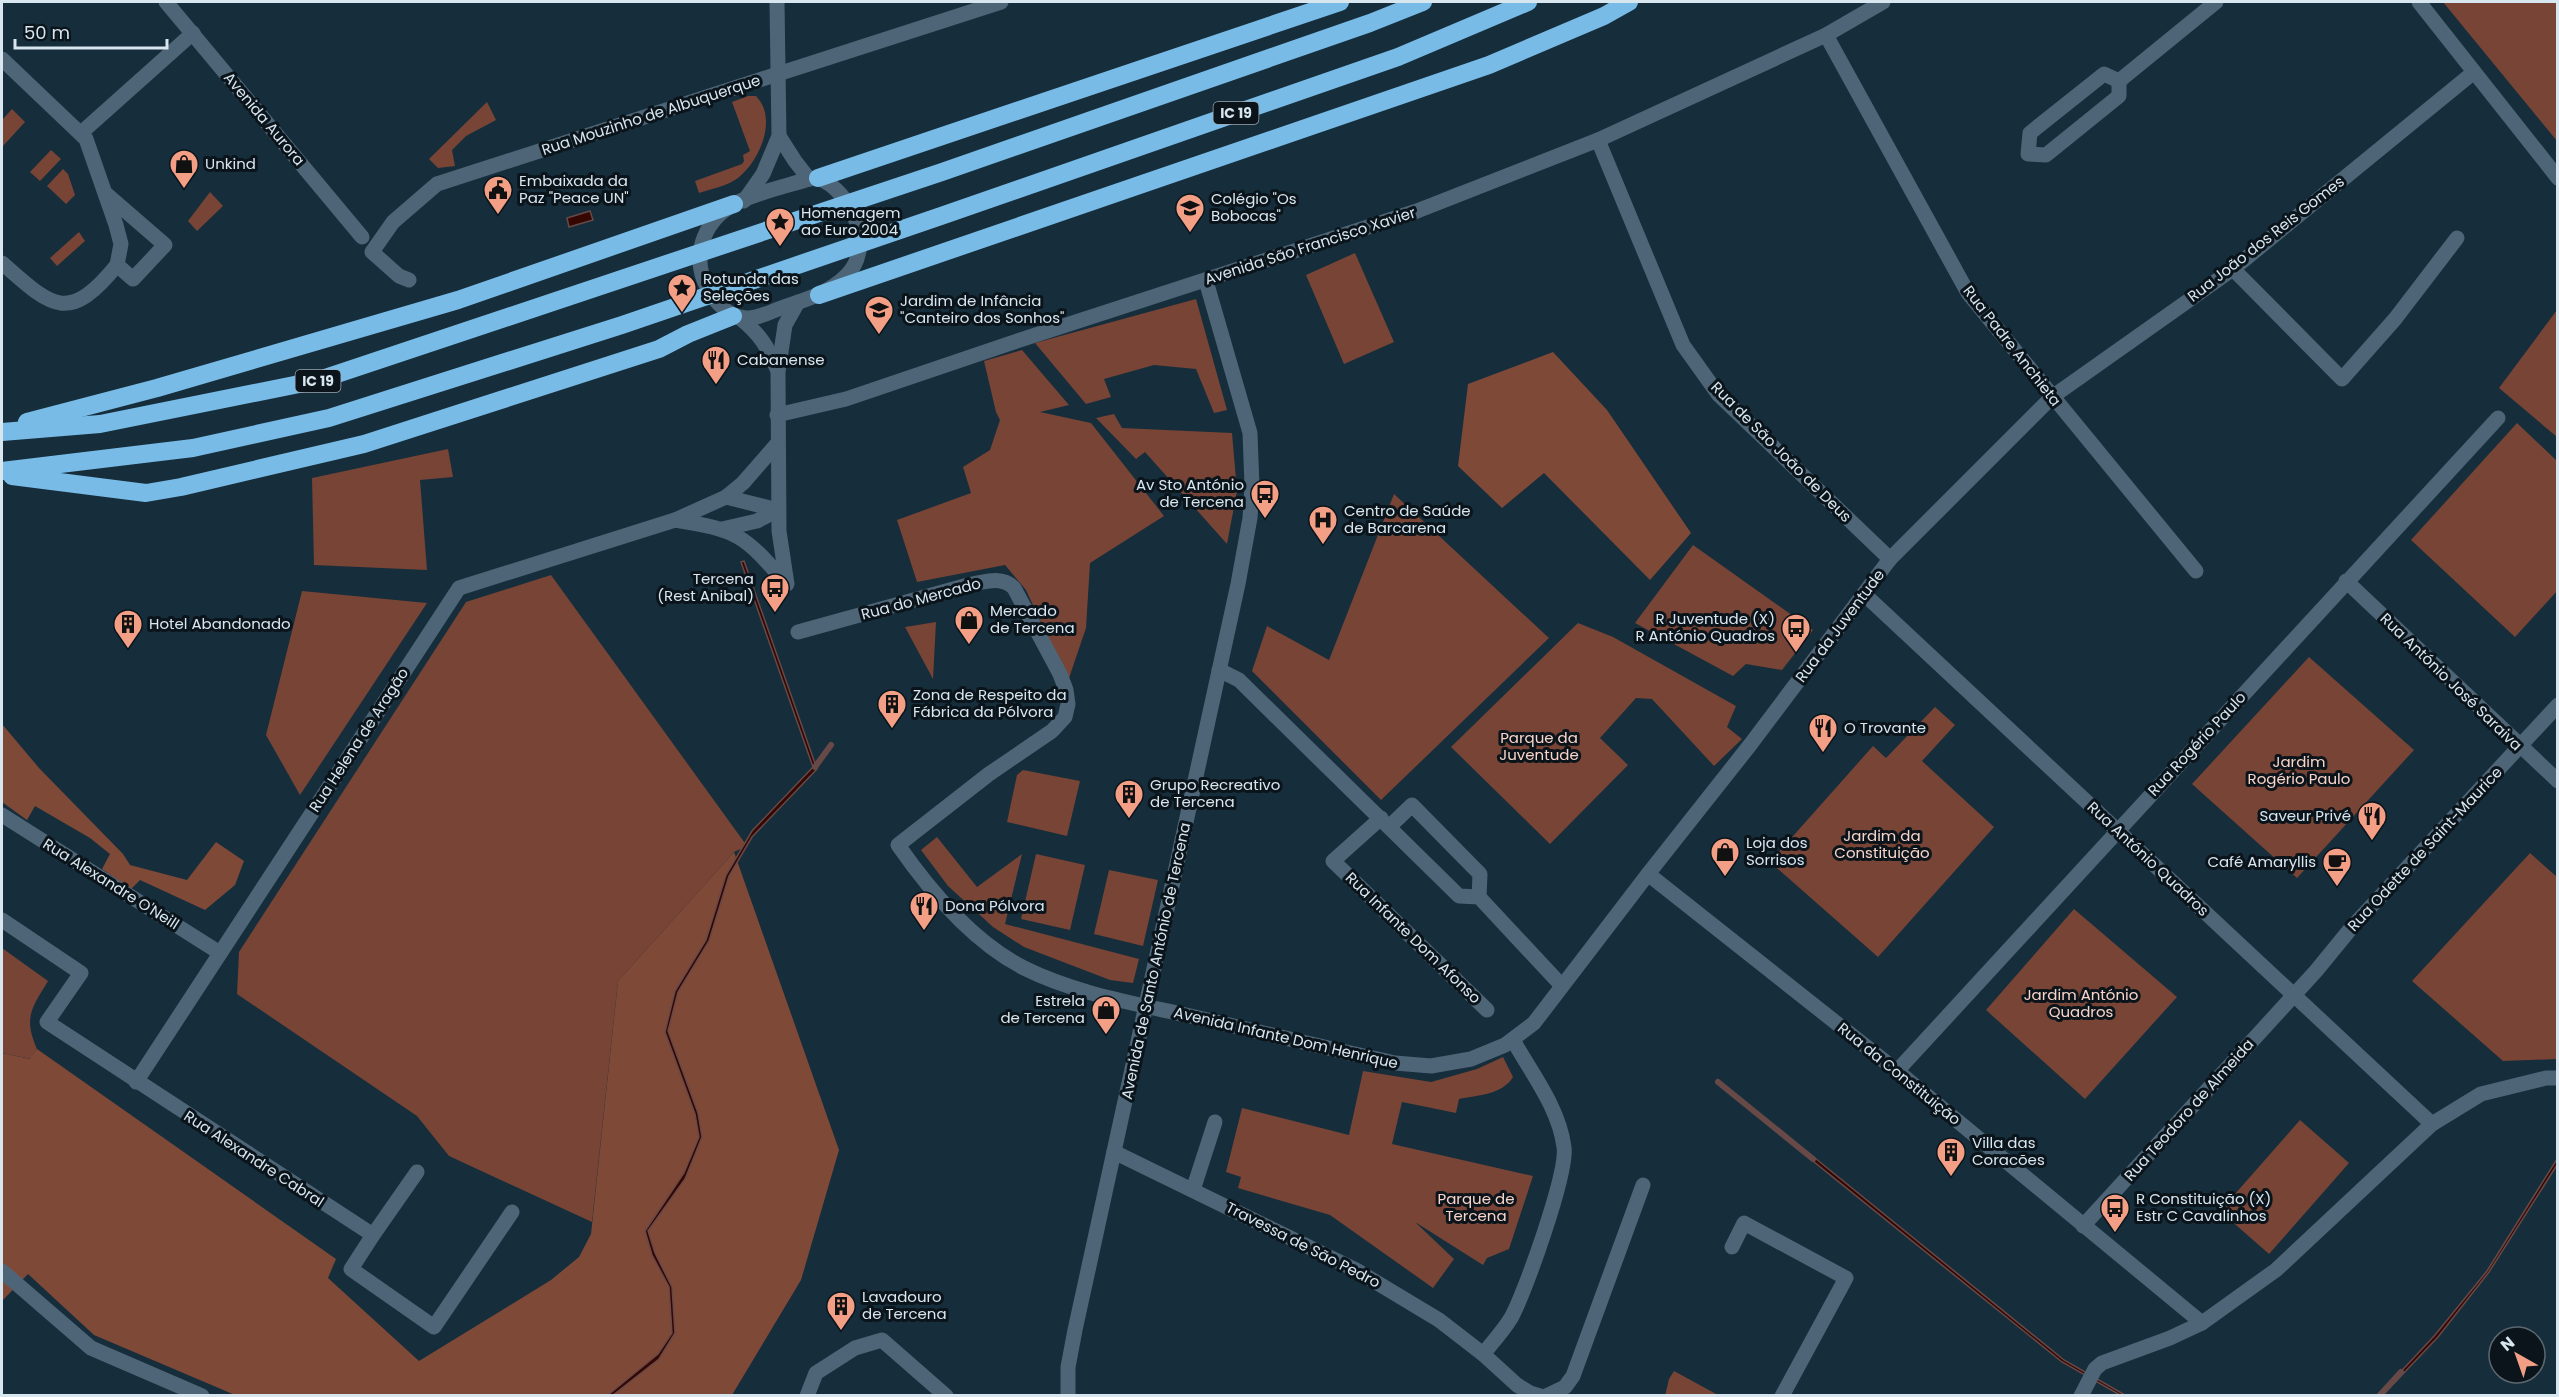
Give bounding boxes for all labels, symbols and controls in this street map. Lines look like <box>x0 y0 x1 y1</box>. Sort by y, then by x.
scale bar <box>15 12 166 50</box>
text: 50 m <box>24 20 70 45</box>
street label: Avenida Aurora <box>219 67 310 170</box>
street label: Rua Mouzinho de Albuquerque <box>539 69 763 160</box>
road number: IC 19 <box>1214 102 1258 124</box>
shop icon: Unkind <box>168 148 200 190</box>
place label: Unkind <box>205 153 256 174</box>
place label: Embaixada da Paz "Peace UN" <box>519 170 629 208</box>
street label: Rua João dos Reis Gomes <box>2183 171 2349 306</box>
public building icon: Embaixada da Paz "Peace UN" <box>482 174 514 216</box>
place label: Colégio "Os Bobocas" <box>1211 188 1297 226</box>
school or university icon: Colégio "Os Bobocas" <box>1174 192 1206 234</box>
street label: Avenida São Francisco Xavier <box>1202 201 1418 290</box>
place label: Homenagem ao Euro 2004 <box>801 202 900 240</box>
place icon: Homenagem ao Euro 2004 <box>764 206 796 248</box>
place label: Rotunda das Seleções <box>703 268 799 306</box>
place icon: Rotunda das Seleções <box>666 272 698 314</box>
street label: Rua Padre Anchieta <box>1959 281 2066 410</box>
place label: Jardim de Infância "Canteiro dos Sonhos" <box>900 290 1064 328</box>
school or university icon: Jardim de Infância "Canteiro dos Sonhos" <box>863 294 895 336</box>
restaurant icon: Cabanense <box>700 344 732 386</box>
place label: Cabanense <box>737 349 825 370</box>
road number: IC 19 <box>296 370 340 392</box>
street label: Rua de São João de Deus <box>1706 377 1856 527</box>
place label: Av Sto António de Tercena <box>1136 474 1244 512</box>
bus stop icon: Av Sto António de Tercena <box>1249 478 1281 520</box>
place label: Centro de Saúde de Barcarena <box>1344 500 1471 538</box>
hospital icon: Centro de Saúde de Barcarena <box>1307 504 1339 546</box>
street label: Rua da Juventude <box>1790 565 1889 687</box>
place label: Tercena (Rest Anibal) <box>657 568 754 606</box>
bus stop icon: Tercena (Rest Anibal) <box>759 572 791 614</box>
street label: Rua do Mercado <box>859 572 983 625</box>
place label: Mercado de Tercena <box>990 600 1075 638</box>
shop icon: Mercado de Tercena <box>953 604 985 646</box>
building icon: Hotel Abandonado <box>112 608 144 650</box>
place label: R Juventude (X) R António Quadros <box>1635 608 1775 646</box>
street label: Rua António José Saraiva <box>2376 608 2527 755</box>
bus stop icon: R Juventude (X) R António Quadros <box>1780 612 1812 654</box>
place label: Hotel Abandonado <box>149 613 291 634</box>
street label: Rua Helena de Aragão <box>304 663 413 816</box>
place label: Zona de Respeito da Fábrica da Pólvora <box>913 684 1067 722</box>
street label: Rua Rogério Paulo <box>2143 687 2251 800</box>
building icon: Zona de Respeito da Fábrica da Pólvora <box>876 688 908 730</box>
restaurant icon: O Trovante <box>1807 712 1839 754</box>
place label: O Trovante <box>1844 717 1926 738</box>
park label: Parque da Juventude <box>1499 727 1579 765</box>
park label: Jardim Rogério Paulo <box>2248 751 2350 789</box>
street label: Rua Odette de Saint-Maurice <box>2343 762 2507 936</box>
place label: Grupo Recreativo de Tercena <box>1150 774 1280 812</box>
building icon: Grupo Recreativo de Tercena <box>1113 778 1145 820</box>
street label: Rua António Quadros <box>2083 797 2214 921</box>
restaurant icon: Saveur Privé <box>2356 800 2388 842</box>
place label: Saveur Privé <box>2259 805 2351 826</box>
street label: Avenida de Santo António de Tercena <box>1116 820 1195 1101</box>
park label: Jardim da Constituição <box>1834 825 1930 863</box>
place label: Loja dos Sorrisos <box>1746 832 1808 870</box>
street label: Rua Alexandre O'Neill <box>39 833 183 934</box>
shop icon: Loja dos Sorrisos <box>1709 836 1741 878</box>
cafe icon: Café Amaryllis <box>2321 846 2353 888</box>
place label: Café Amaryllis <box>2207 851 2316 872</box>
street label: Rua Infante Dom Afonso <box>1341 867 1486 1008</box>
restaurant icon: Dona Pólvora <box>908 890 940 932</box>
place label: Dona Pólvora <box>945 895 1045 916</box>
park label: Jardim António Quadros <box>2024 984 2138 1022</box>
place label: Estrela de Tercena <box>1000 990 1085 1028</box>
shop icon: Estrela de Tercena <box>1090 994 1122 1036</box>
street label: Avenida Infante Dom Henrique <box>1172 1001 1400 1074</box>
street label: Rua da Constituição <box>1833 1017 1965 1130</box>
street label: Rua Teodoro de Almeida <box>2119 1034 2258 1185</box>
street label: Rua Alexandre Cabral <box>180 1105 328 1212</box>
place label: Villa das Coracões <box>1972 1132 2045 1170</box>
building icon: Villa das Coracões <box>1935 1136 1967 1178</box>
park label: Parque de Tercena <box>1438 1188 1514 1226</box>
place label: R Constituição (X) Estr C Cavalinhos <box>2136 1188 2271 1226</box>
bus stop icon: R Constituição (X) Estr C Cavalinhos <box>2099 1192 2131 1234</box>
street label: Travessa de São Pedro <box>1222 1196 1384 1293</box>
place label: Lavadouro de Tercena <box>862 1286 947 1324</box>
building icon: Lavadouro de Tercena <box>825 1290 857 1332</box>
north arrow <box>2487 1325 2547 1385</box>
text: N <box>2496 1331 2520 1357</box>

